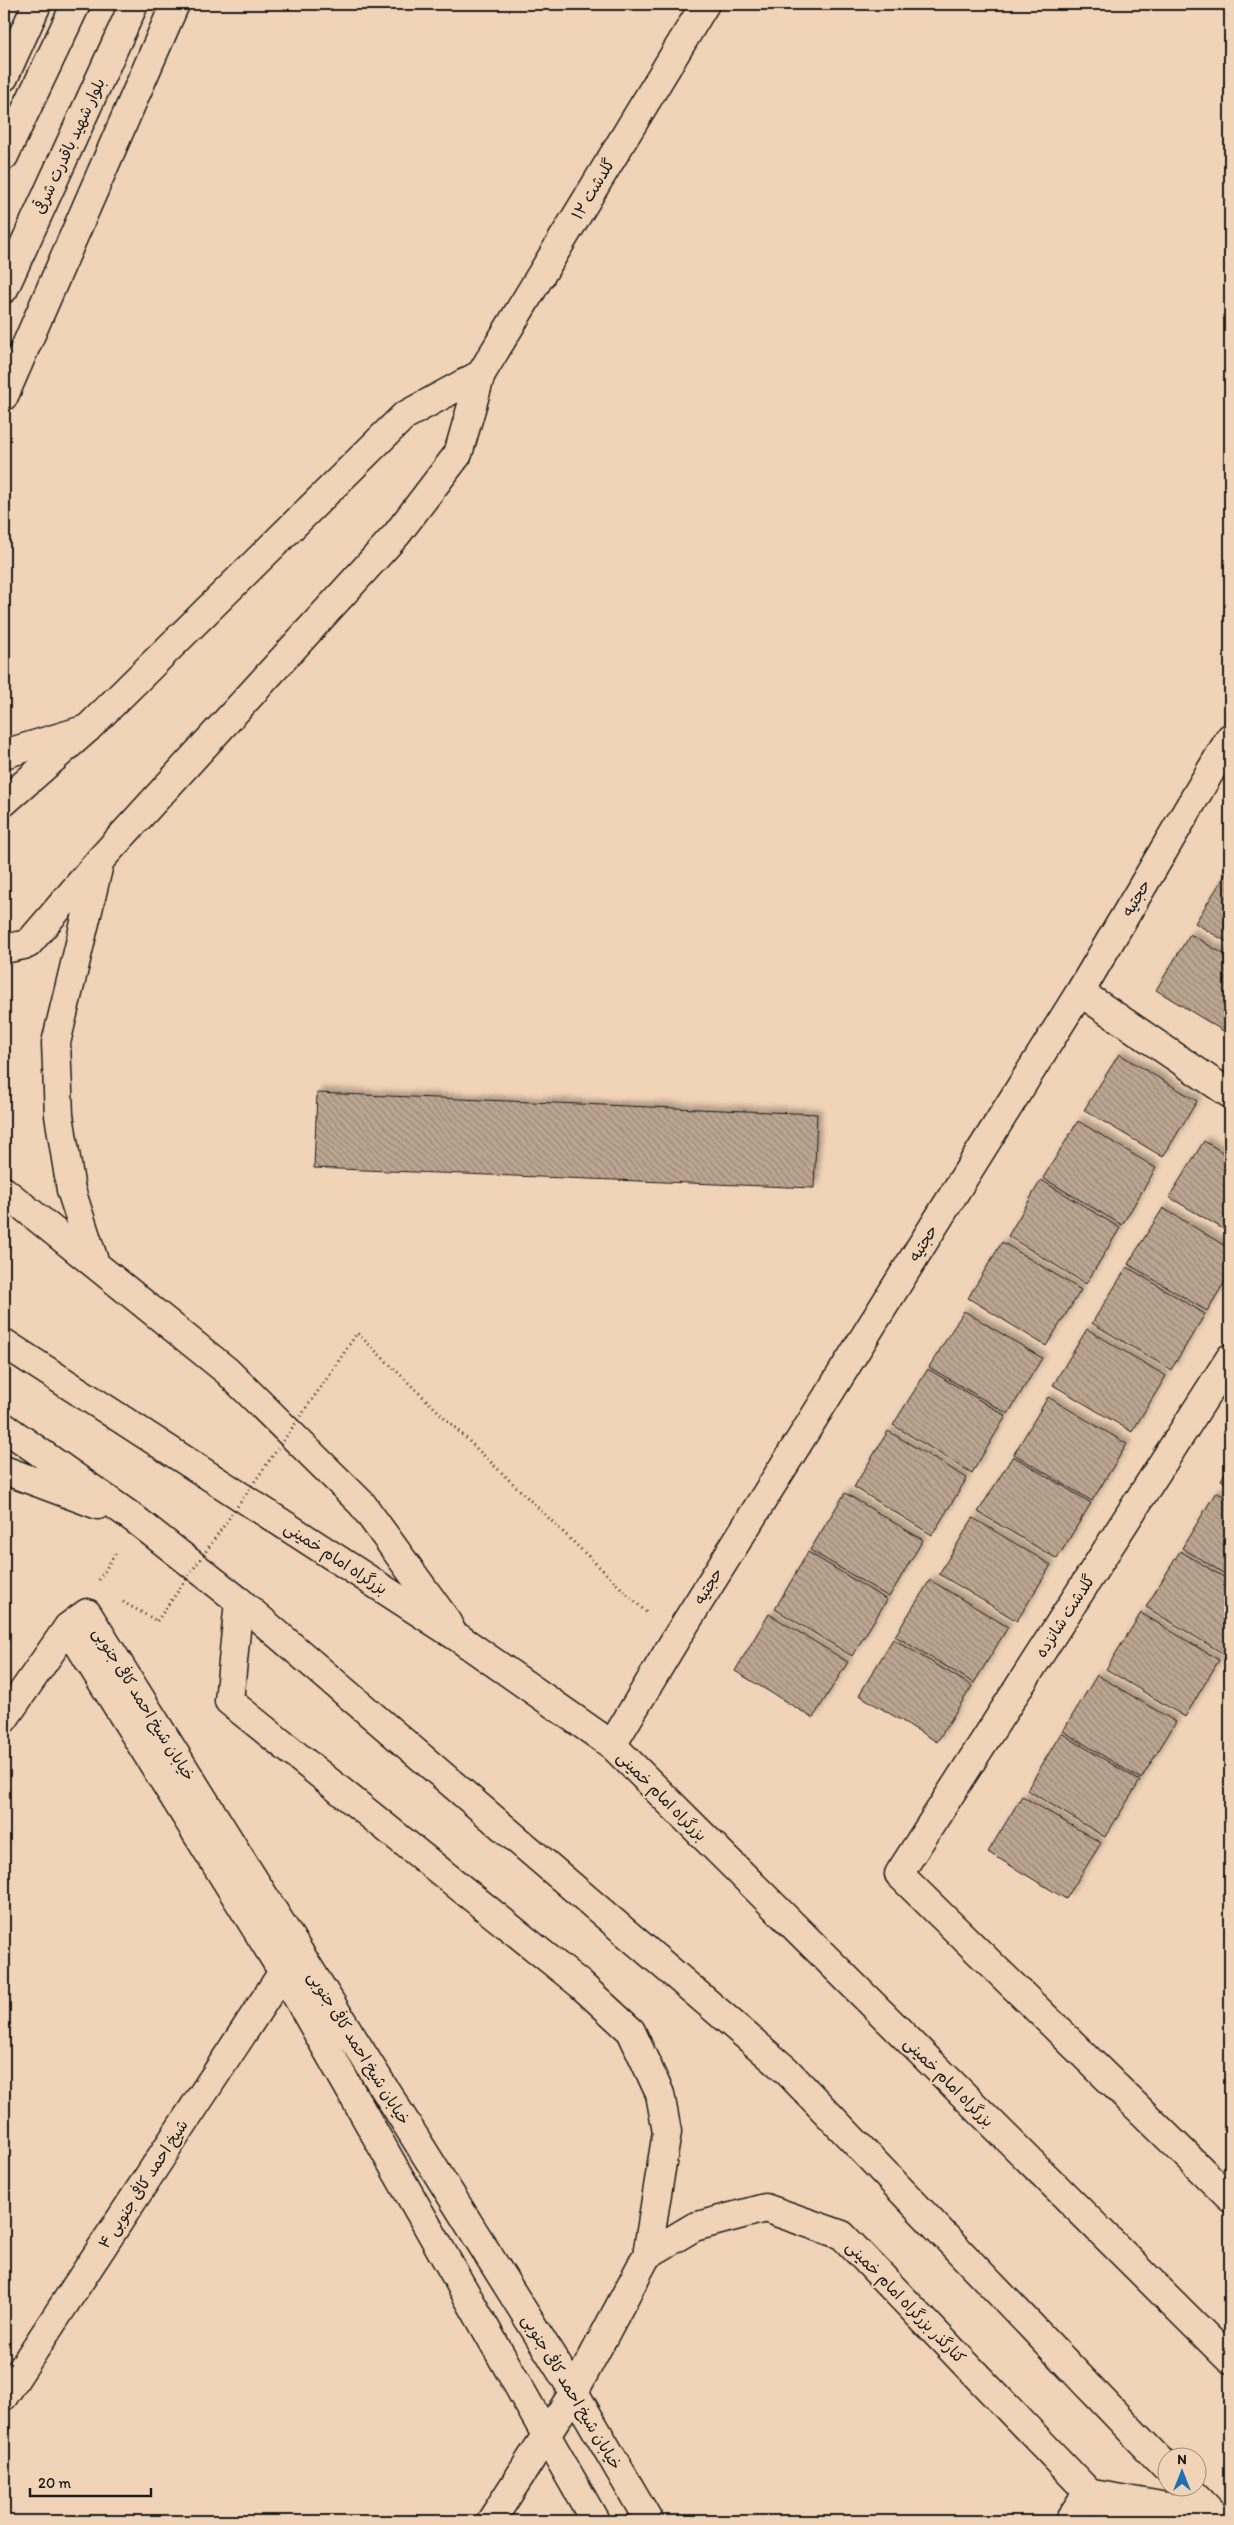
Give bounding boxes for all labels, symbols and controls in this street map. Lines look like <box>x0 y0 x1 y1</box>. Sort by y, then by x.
street label: بلوار شهید باقدرت شرقی <box>28 75 110 217</box>
street label: گلدشت ۱۲ <box>567 155 619 223</box>
street label: حجتیه <box>1118 876 1154 920</box>
street label: حجتیه <box>904 1221 942 1265</box>
street label: بزرگراه امام خمینی <box>279 1518 391 1601</box>
street label: حجتیه <box>689 1564 727 1608</box>
street label: گلدشت شانزده <box>1031 1571 1099 1661</box>
street label: خیابان شیخ احمد کافی جنوبی <box>88 1624 199 1785</box>
street label: بزرگراه امام خمینی <box>611 1747 711 1847</box>
street label: خیابان شیخ احمد کافی جنوبی <box>303 1968 414 2129</box>
street label: بزرگراه امام خمینی <box>898 2033 998 2133</box>
street label: شیخ احمد کافی جنوبی ۴ <box>94 2116 193 2253</box>
street label: کنارگذر بزرگراه امام خمینی <box>840 2237 970 2370</box>
street label: خیابان شیخ احمد کافی جنوبی <box>517 2311 626 2473</box>
north arrow <box>1156 2448 1206 2498</box>
text: N <box>1177 2451 1187 2468</box>
scale bar <box>30 2465 151 2497</box>
text: 20 m <box>38 2474 72 2492</box>

